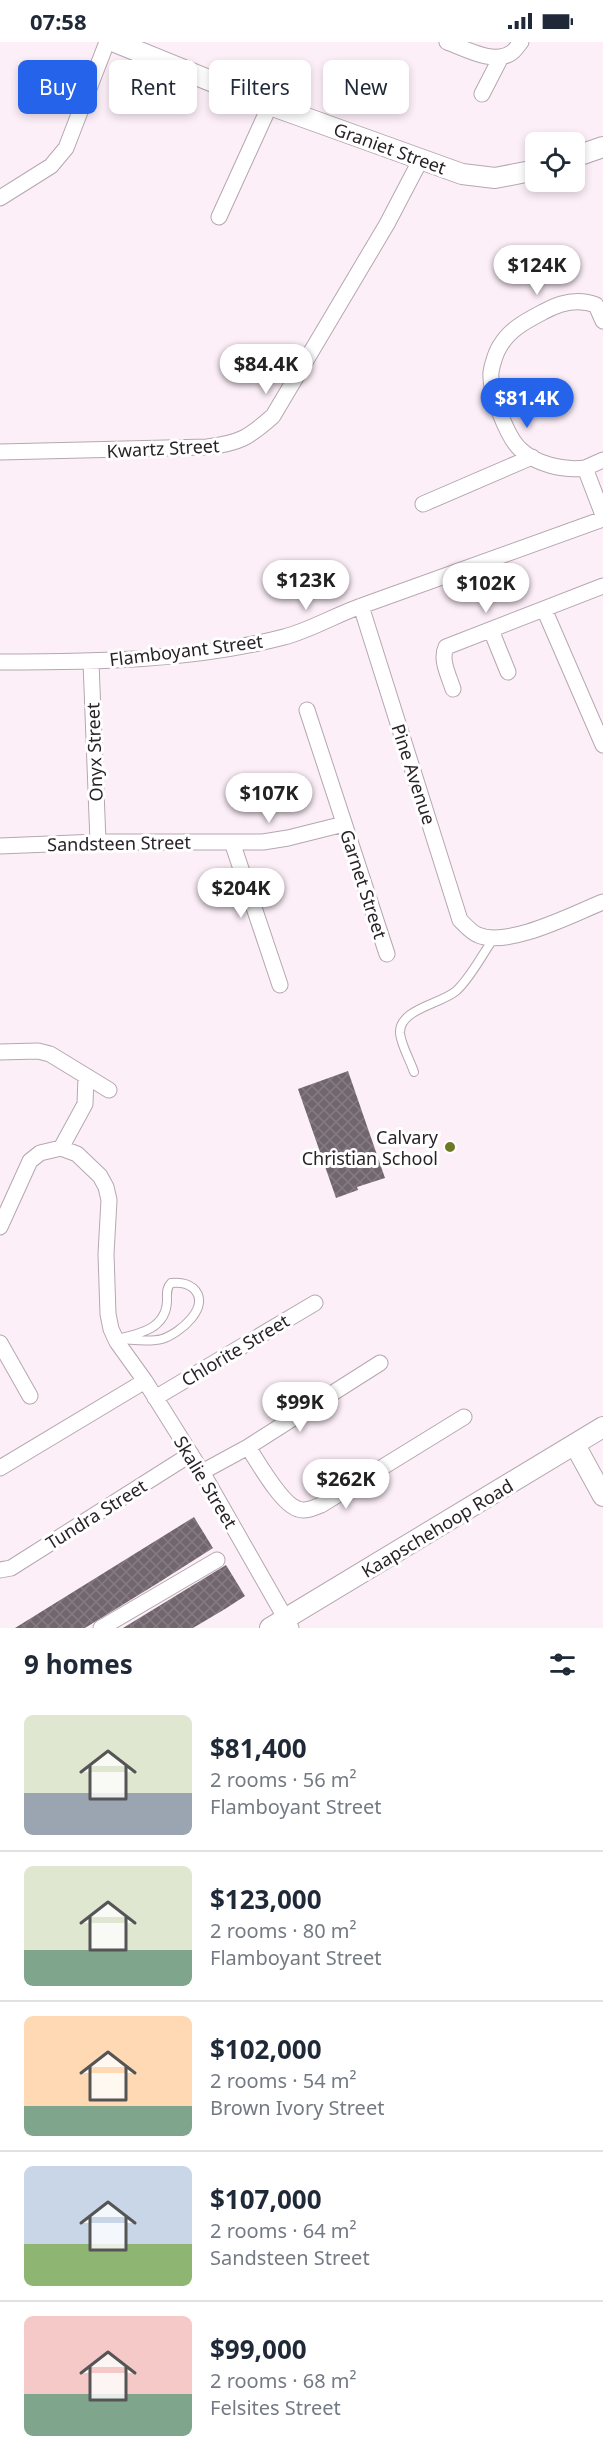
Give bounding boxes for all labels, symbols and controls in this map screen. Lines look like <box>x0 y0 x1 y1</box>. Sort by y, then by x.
text: 07:58 <box>30 6 87 36</box>
chip: Buy <box>18 60 97 114</box>
chip: Rent <box>109 60 197 114</box>
chip: Filters <box>209 60 311 114</box>
chip: New <box>323 60 409 114</box>
street label: Graniet Street <box>331 117 450 180</box>
map controls <box>525 132 585 192</box>
button: locate <box>525 132 585 192</box>
pin: $124K <box>495 245 579 296</box>
text: $124K <box>507 251 567 278</box>
pin: $84.4K <box>217 344 315 395</box>
text: $84.4K <box>234 350 298 377</box>
pin: $81.4K <box>478 378 576 429</box>
text: $81.4K <box>495 384 559 411</box>
street label: Kwartz Street <box>106 433 220 463</box>
pin: $123K <box>264 560 348 611</box>
pin: $102K <box>444 563 528 614</box>
text: $123K <box>276 566 336 593</box>
text: $102K <box>456 569 516 596</box>
street label: Flamboyant Street <box>108 629 265 671</box>
street label: Onyx Street <box>80 702 108 802</box>
street label: Pine Avenue <box>386 721 442 827</box>
pin: $107K <box>227 773 311 824</box>
text: $107K <box>239 779 299 806</box>
street label: Garnet Street <box>335 826 393 942</box>
street label: Sandsteen Street <box>47 830 192 856</box>
pin: $204K <box>199 868 283 919</box>
text: $204K <box>211 874 271 901</box>
place label: Calvary Christian School <box>302 1125 439 1170</box>
marker: Calvary Christian School <box>443 1140 457 1154</box>
street label: Chlorite Street <box>177 1308 294 1392</box>
pin: $99K <box>264 1382 336 1433</box>
text: $99K <box>276 1388 324 1415</box>
street label: Skalie Street <box>169 1431 243 1533</box>
pin: $262K <box>304 1459 388 1510</box>
text: $262K <box>316 1465 376 1492</box>
street label: Tundra Street <box>41 1473 151 1555</box>
street label: Kaapschehoop Road <box>357 1473 517 1583</box>
text: 9 homes <box>24 1646 133 1682</box>
icon: filters <box>546 1648 579 1681</box>
text: $81,400 <box>210 1730 307 1766</box>
icon: home <box>72 1739 144 1811</box>
text: 2 rooms · 56 m² <box>210 1766 357 1793</box>
text: Flamboyant Street <box>210 1793 382 1820</box>
text: $123,000 <box>210 1881 322 1917</box>
icon: home <box>72 1890 144 1962</box>
text: 2 rooms · 80 m² <box>210 1917 357 1944</box>
text: Flamboyant Street <box>210 1944 382 1971</box>
text: $102,000 <box>210 2031 322 2067</box>
icon: home <box>72 2040 144 2112</box>
text: 2 rooms · 54 m² <box>210 2067 357 2094</box>
text: Brown Ivory Street <box>210 2094 384 2121</box>
text: $107,000 <box>210 2181 322 2217</box>
icon: home <box>72 2190 144 2262</box>
text: 2 rooms · 64 m² <box>210 2217 357 2244</box>
text: Sandsteen Street <box>210 2244 370 2271</box>
text: $99,000 <box>210 2331 307 2367</box>
icon: home <box>72 2340 144 2412</box>
text: 2 rooms · 68 m² <box>210 2367 357 2394</box>
text: Felsites Street <box>210 2394 341 2421</box>

